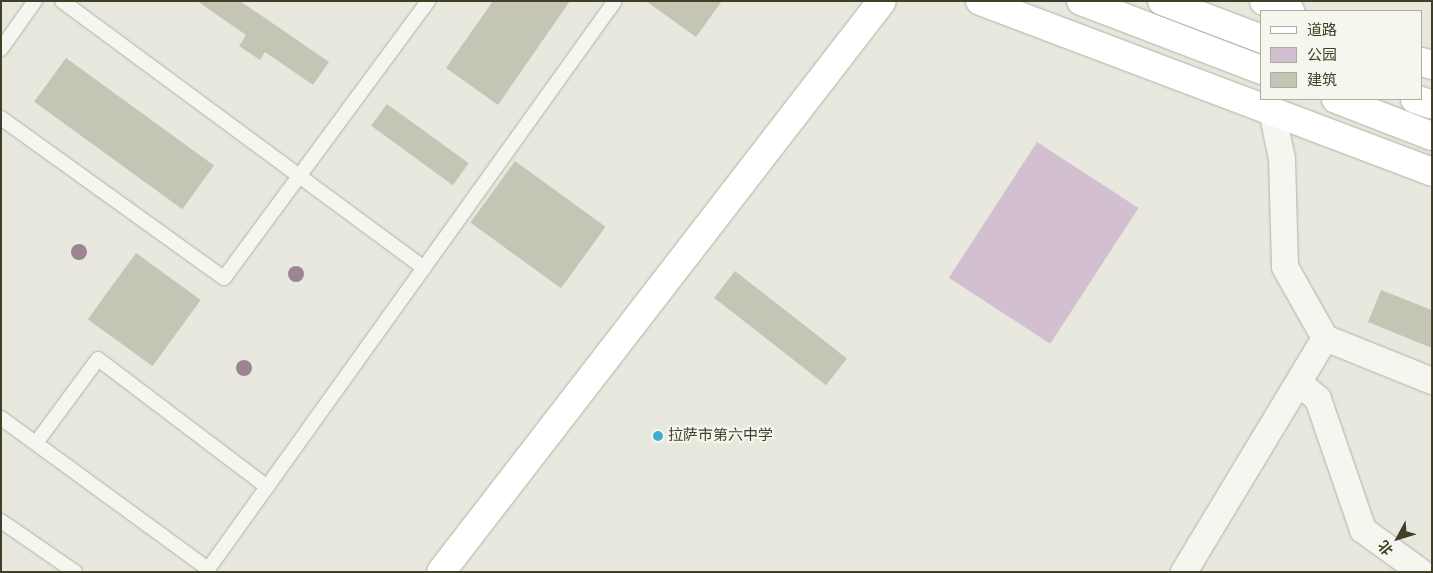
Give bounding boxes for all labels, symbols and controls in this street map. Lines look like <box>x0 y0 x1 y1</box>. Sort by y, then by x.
legend <box>1260 10 1423 100</box>
text: 道路 <box>1307 20 1337 41</box>
text: 公园 <box>1307 45 1337 66</box>
text: 建筑 <box>1307 70 1337 91</box>
place label: 拉萨市第六中学 <box>668 427 773 445</box>
marker: 拉萨市第六中学 <box>652 430 664 442</box>
north arrow <box>1373 513 1423 563</box>
text: 北 <box>1374 536 1399 559</box>

